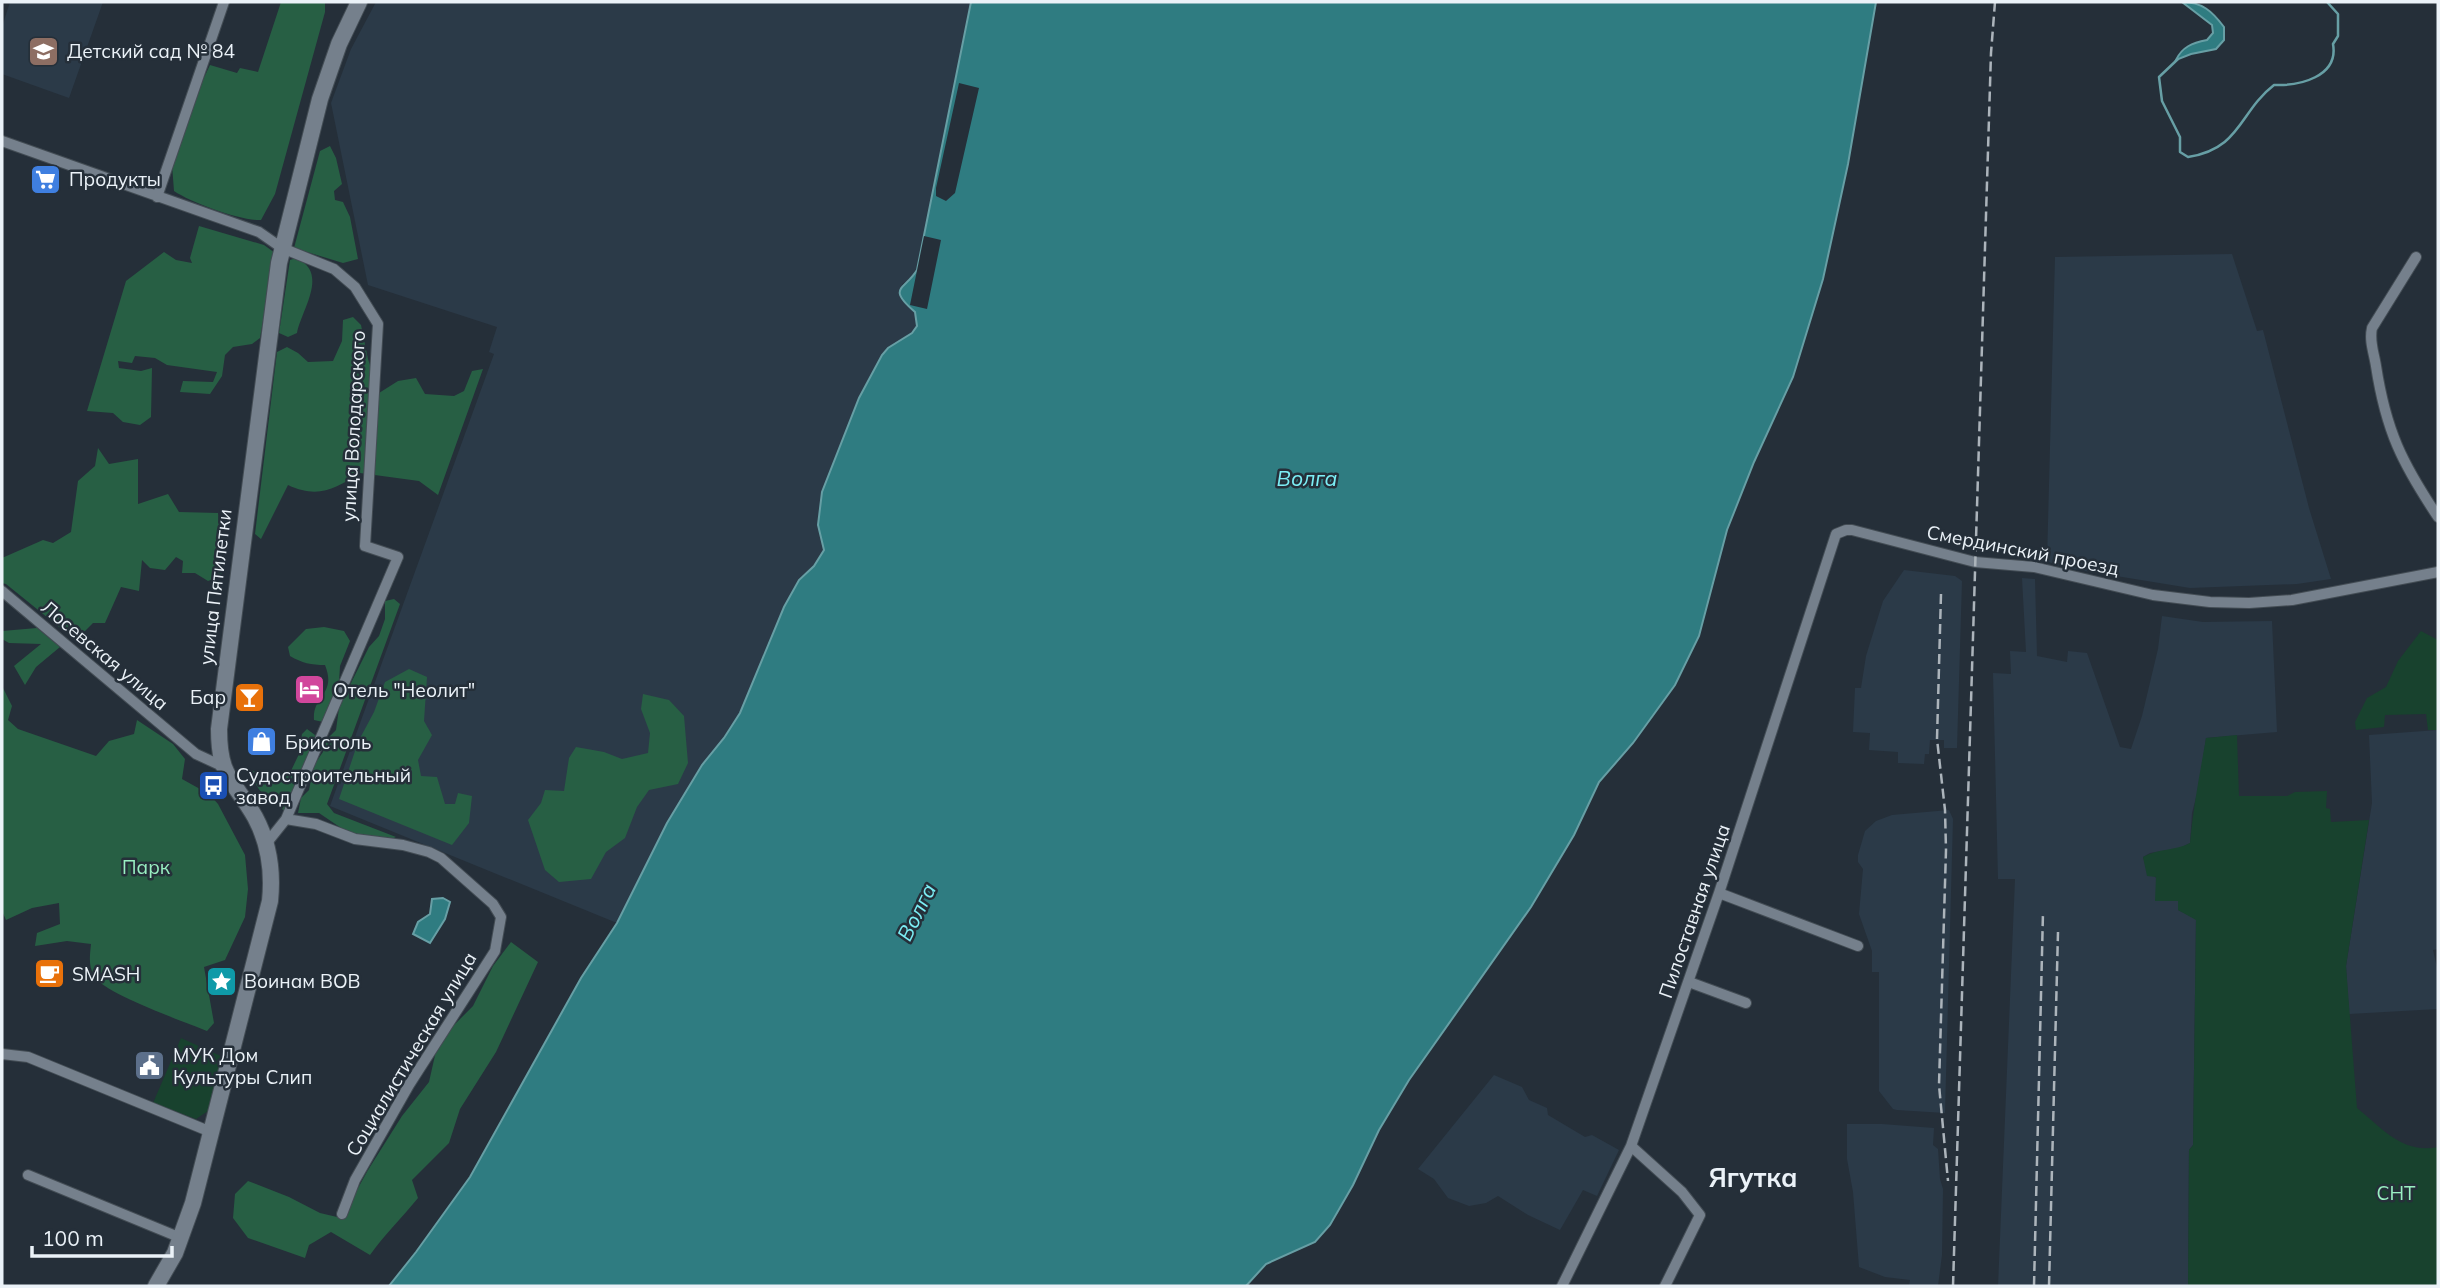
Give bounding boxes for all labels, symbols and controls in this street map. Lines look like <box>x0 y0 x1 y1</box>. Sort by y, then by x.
school or university icon: Детский сад № 84 <box>27 34 61 68</box>
place label: Детский сад № 84 <box>67 39 235 63</box>
supermarket icon: Продукты <box>29 162 63 196</box>
place label: Продукты <box>69 167 161 191</box>
street label: улица Володарского <box>336 330 370 522</box>
water label: Волга <box>1277 465 1338 491</box>
street label: улица Пятилетки <box>194 508 236 666</box>
street label: Смердинский проезд <box>1925 520 2122 581</box>
street label: Лосевская улица <box>37 595 173 715</box>
hotel icon: Отель "Неолит" <box>293 673 327 707</box>
place label: Отель "Неолит" <box>333 678 475 702</box>
bar icon: Бар <box>232 680 266 714</box>
place label: Бар <box>190 685 226 709</box>
shop icon: Бристоль <box>245 725 279 759</box>
place label: Бристоль <box>285 730 371 754</box>
place label: Судостроительный завод <box>236 763 411 809</box>
bus stop icon: Судостроительный завод <box>196 769 230 803</box>
street label: Пилоставная улица <box>1653 821 1735 1001</box>
park label: Парк <box>122 855 171 879</box>
water label: Волга <box>891 879 941 945</box>
street label: Социалистическая улица <box>341 948 481 1160</box>
cafe icon: SMASH <box>32 957 66 991</box>
place label: SMASH <box>72 962 140 986</box>
place icon: Воинам ВОВ <box>204 964 238 998</box>
place label: Воинам ВОВ <box>244 969 360 993</box>
place label: МУК Дом Культуры Слип <box>173 1043 312 1089</box>
public building icon: МУК Дом Культуры Слип <box>133 1049 167 1083</box>
district label: Ягутка <box>1708 1161 1798 1194</box>
park label: СНТ <box>2376 1181 2416 1205</box>
scale bar <box>32 1214 172 1258</box>
text: 100 m <box>42 1225 104 1251</box>

